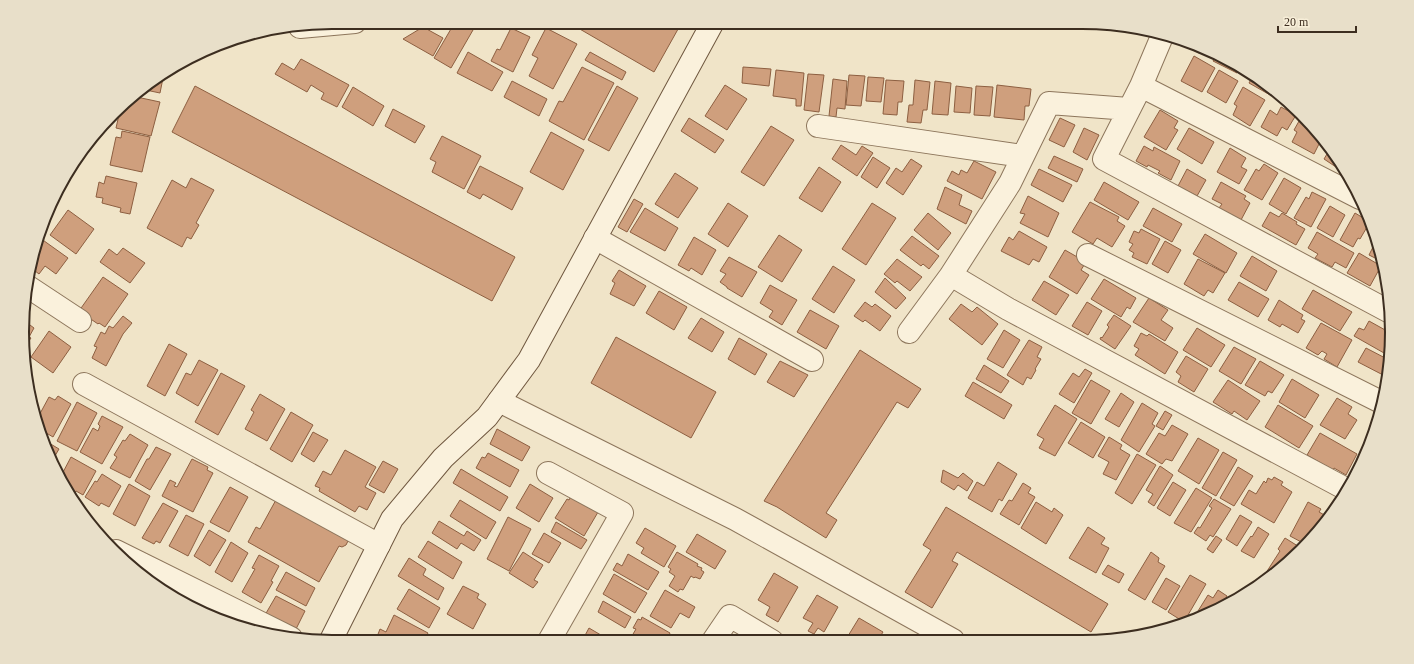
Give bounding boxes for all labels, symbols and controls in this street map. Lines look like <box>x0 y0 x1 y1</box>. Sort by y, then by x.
scale bar <box>1278 8 1356 34</box>
text: 20 m <box>1284 15 1309 29</box>

